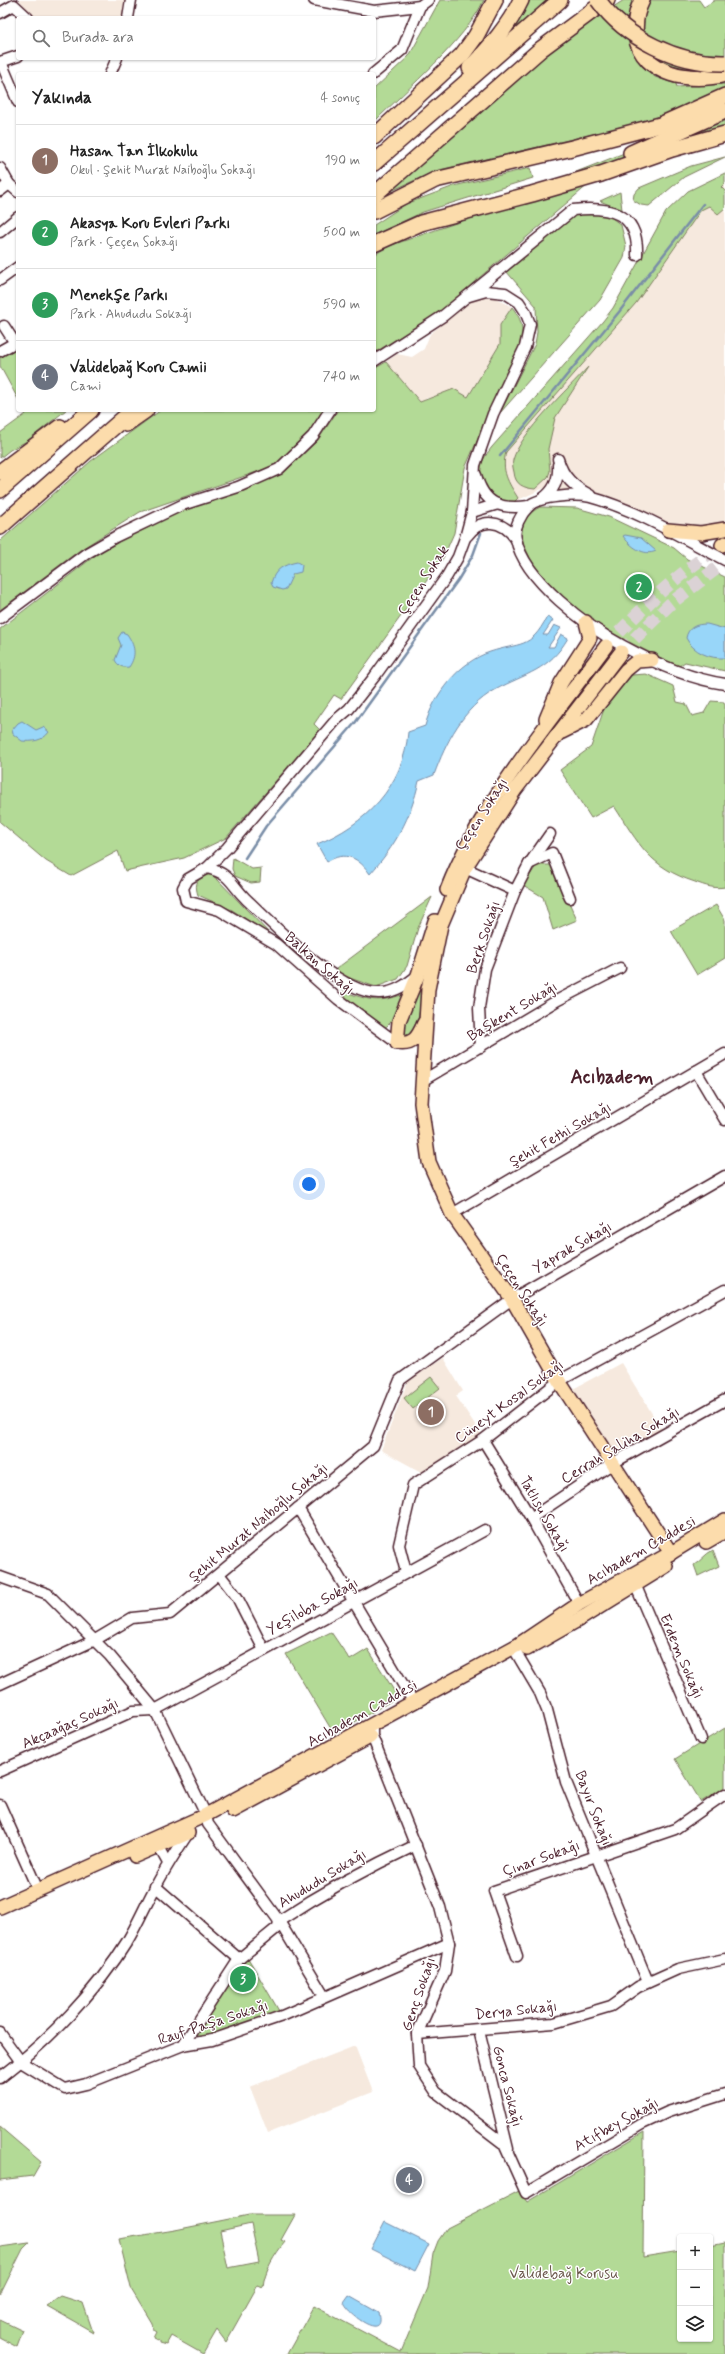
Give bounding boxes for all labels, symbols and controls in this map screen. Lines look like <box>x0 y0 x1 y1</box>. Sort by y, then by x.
search box <box>16 16 376 60</box>
icon: search <box>30 27 52 49</box>
text: Burada ara <box>62 28 134 48</box>
text: Yakında <box>32 87 92 109</box>
text: 4 sonuç <box>321 90 360 107</box>
text: Hasan Tan İlkokulu <box>70 142 198 162</box>
text: 1 <box>42 152 48 169</box>
text: 190 m <box>325 152 360 169</box>
text: Okul · Şehit Murat Naiboğlu Sokağı <box>70 162 256 179</box>
text: Akasya Koru Evleri Parkı <box>70 214 231 234</box>
text: 2 <box>42 224 48 241</box>
text: 500 m <box>323 224 360 241</box>
text: Park · Çeçen Sokağı <box>70 234 178 251</box>
text: Menekşe Parkı <box>70 286 168 306</box>
text: 3 <box>42 296 48 313</box>
text: 590 m <box>323 296 360 313</box>
text: Park · Ahududu Sokağı <box>70 306 192 323</box>
text: Validebağ Koru Camii <box>70 358 207 378</box>
text: 4 <box>41 368 49 385</box>
text: 740 m <box>323 368 360 385</box>
text: Cami <box>70 378 101 395</box>
street label: Çeçen Sokak <box>394 541 454 620</box>
pin: 2 <box>626 572 652 602</box>
street label: Çeçen Sokağı <box>451 774 513 855</box>
street label: Berk Sokağı <box>462 898 506 976</box>
street label: Balkan Sokağı <box>280 928 359 1000</box>
street label: Başkent Sokağı <box>464 977 561 1047</box>
district label: Acıbadem <box>570 1065 654 1090</box>
street label: Şehit Fethi Sokağı <box>506 1097 615 1172</box>
your location <box>299 1174 319 1194</box>
street label: Yaprak Sokağı <box>529 1217 616 1279</box>
street label: Çeçen Sokağı <box>490 1250 552 1331</box>
street label: Cüneyt Kosal Sokağı <box>451 1355 568 1448</box>
pin: 1 <box>418 1397 444 1427</box>
street label: Cerrah Saliha Sokağı <box>557 1402 684 1489</box>
street label: Şehit Murat Naiboğlu Sokağı <box>185 1458 333 1587</box>
street label: Tatlısu Sokağı <box>514 1473 574 1556</box>
street label: Acıbadem Caddesi <box>583 1512 700 1590</box>
street label: Yeşiloba Sokağı <box>263 1573 362 1640</box>
street label: Erdem Sokağı <box>654 1611 708 1702</box>
street label: Acıbadem Caddesi <box>304 1675 421 1752</box>
street label: Akçaağaç Sokağı <box>19 1694 122 1754</box>
street label: Bayır Sokağı <box>570 1768 617 1849</box>
street label: Çınar Sokağı <box>500 1836 583 1882</box>
street label: Ahududu Sokağı <box>275 1845 370 1913</box>
street label: Genç Sokağı <box>397 1955 441 2034</box>
pin: 3 <box>230 1964 256 1994</box>
street label: Rauf Paşa Sokağı <box>156 1996 271 2050</box>
street label: Derya Sokağı <box>474 1997 558 2025</box>
street label: Gonca Sokağı <box>487 2044 527 2129</box>
street label: Atıfbey Sokağı <box>570 2093 663 2156</box>
pin: 4 <box>396 2165 422 2195</box>
map controls <box>677 2234 713 2342</box>
button: + <box>677 2234 713 2270</box>
park label: Validebağ Korusu <box>509 2264 619 2284</box>
button: − <box>677 2270 713 2306</box>
button: layers <box>677 2306 713 2342</box>

